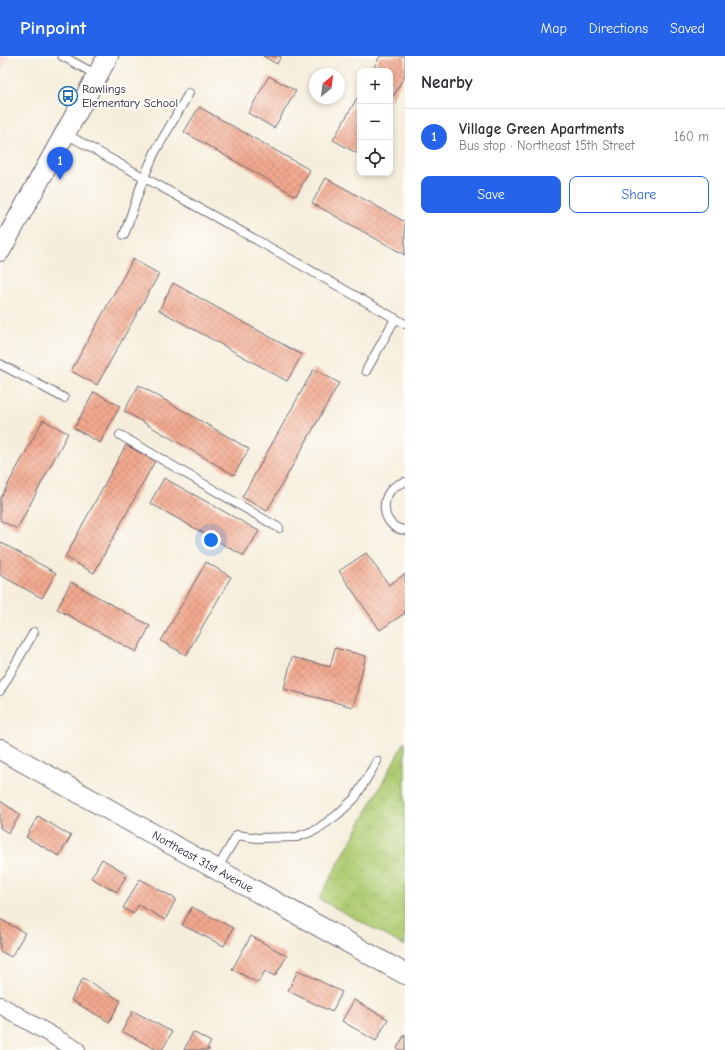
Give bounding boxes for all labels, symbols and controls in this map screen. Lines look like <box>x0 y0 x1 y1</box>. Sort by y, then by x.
text: Pinpoint <box>20 17 86 39</box>
text: Map <box>540 20 567 37</box>
text: Directions <box>589 20 648 37</box>
text: Saved <box>670 20 705 37</box>
north arrow <box>309 68 345 104</box>
map controls <box>357 68 393 176</box>
button: + <box>357 68 393 104</box>
text: Nearby <box>421 73 472 92</box>
place label: Rawlings Elementary School <box>82 82 178 110</box>
bus stop icon: Rawlings Elementary School <box>57 85 79 107</box>
button: − <box>357 104 393 140</box>
text: Village Green Apartments <box>459 120 624 138</box>
text: 1 <box>431 129 437 144</box>
text: 160 m <box>674 129 709 144</box>
text: Bus stop · Northeast 15th Street <box>459 138 635 153</box>
button: locate <box>357 140 393 176</box>
pin: 1 <box>47 147 73 180</box>
button: Save <box>421 176 561 213</box>
button: Share <box>569 176 709 213</box>
your location <box>201 530 221 550</box>
street label: Northeast 31st Avenue <box>150 828 256 895</box>

